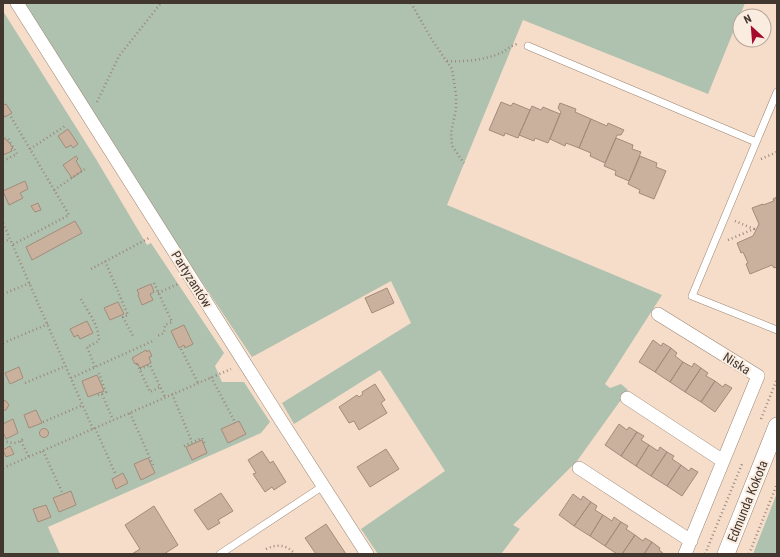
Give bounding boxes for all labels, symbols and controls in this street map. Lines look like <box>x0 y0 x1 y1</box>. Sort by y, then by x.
north arrow <box>732 8 772 48</box>
text: N <box>742 12 754 27</box>
street label: Partyzantów <box>168 248 215 311</box>
street label: Niska <box>720 349 753 377</box>
street label: Edmunda Kokota <box>724 458 771 544</box>

